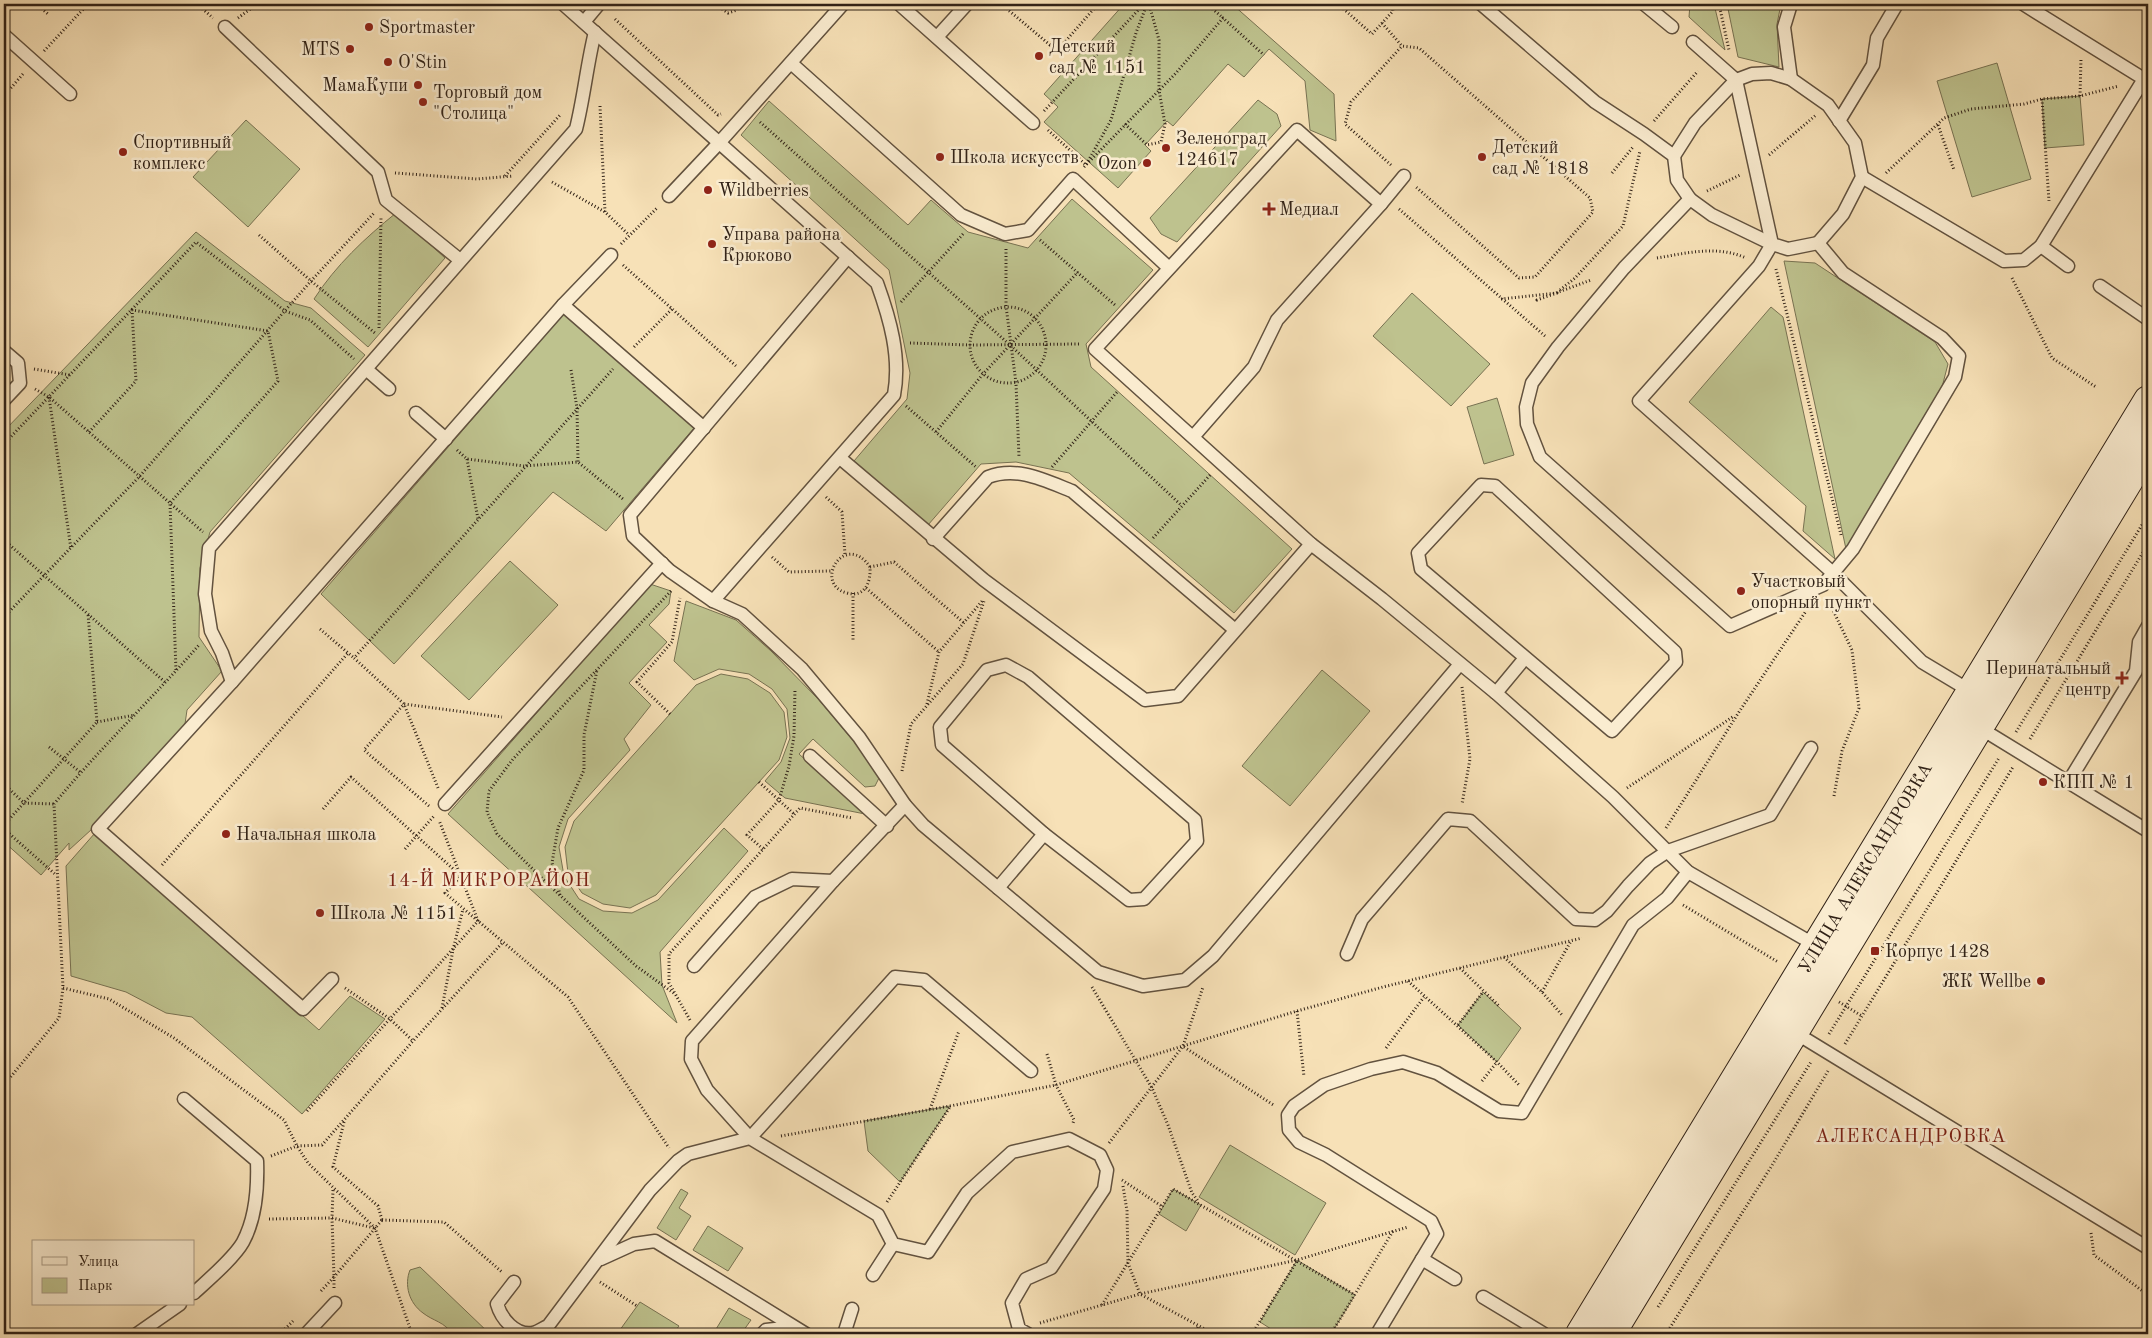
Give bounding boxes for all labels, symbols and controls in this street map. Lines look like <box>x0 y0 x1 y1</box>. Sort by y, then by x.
place label: Sportmaster <box>379 19 476 37</box>
marker: Sportmaster <box>363 21 375 33</box>
place label: Детский сад № 1151 <box>1049 38 1146 77</box>
place label: MTS <box>301 41 340 59</box>
marker: MTS <box>344 43 356 55</box>
marker: Детский сад № 1151 <box>1033 50 1045 62</box>
place label: O'Stin <box>398 54 447 72</box>
marker: O'Stin <box>382 56 394 68</box>
place label: МамаКупи <box>323 77 408 95</box>
marker: МамаКупи <box>412 79 424 91</box>
place label: Торговый дом "Столица" <box>433 84 542 123</box>
marker: Торговый дом "Столица" <box>417 96 429 108</box>
place label: Зеленоград 124617 <box>1176 130 1267 169</box>
place label: Спортивный комплекс <box>133 134 231 173</box>
place label: Детский сад № 1818 <box>1492 139 1589 178</box>
marker: Зеленоград 124617 <box>1160 142 1172 154</box>
marker: Спортивный комплекс <box>117 146 129 158</box>
place label: Школа искусств <box>950 149 1079 167</box>
marker: Школа искусств <box>934 151 946 163</box>
marker: Детский сад № 1818 <box>1476 151 1488 163</box>
place label: Ozon <box>1098 155 1137 173</box>
marker: Ozon <box>1141 157 1153 169</box>
place label: Wildberries <box>718 182 809 200</box>
marker: Wildberries <box>702 184 714 196</box>
place label: Медиал <box>1279 201 1339 219</box>
marker: Медиал <box>1263 203 1275 215</box>
place label: Управа района Крюково <box>722 226 841 265</box>
marker: Управа района Крюково <box>706 238 718 250</box>
place label: Участковый опорный пункт <box>1751 573 1871 612</box>
marker: Участковый опорный пункт <box>1735 585 1747 597</box>
place label: Перинатальный центр <box>1985 660 2111 699</box>
marker: Перинатальный центр <box>2115 671 2129 685</box>
street label: УЛИЦА АЛЕКСАНДРОВКА <box>1796 760 1936 977</box>
place label: КПП № 1 <box>2053 774 2134 792</box>
marker: КПП № 1 <box>2037 776 2049 788</box>
place label: Начальная школа <box>236 826 376 844</box>
marker: Начальная школа <box>220 828 232 840</box>
district label: 14-Й МИКРОРАЙОН <box>387 868 591 891</box>
place label: Школа № 1151 <box>330 905 457 923</box>
marker: Школа № 1151 <box>314 907 326 919</box>
place label: Корпус 1428 <box>1885 943 1990 961</box>
marker: Корпус 1428 <box>1869 945 1881 957</box>
place label: ЖК Wellbe <box>1942 973 2031 991</box>
marker: ЖК Wellbe <box>2035 975 2047 987</box>
district label: АЛЕКСАНДРОВКА <box>1815 1128 2007 1147</box>
legend <box>32 1240 195 1306</box>
text: Улица <box>78 1255 119 1270</box>
text: Парк <box>78 1279 113 1294</box>

